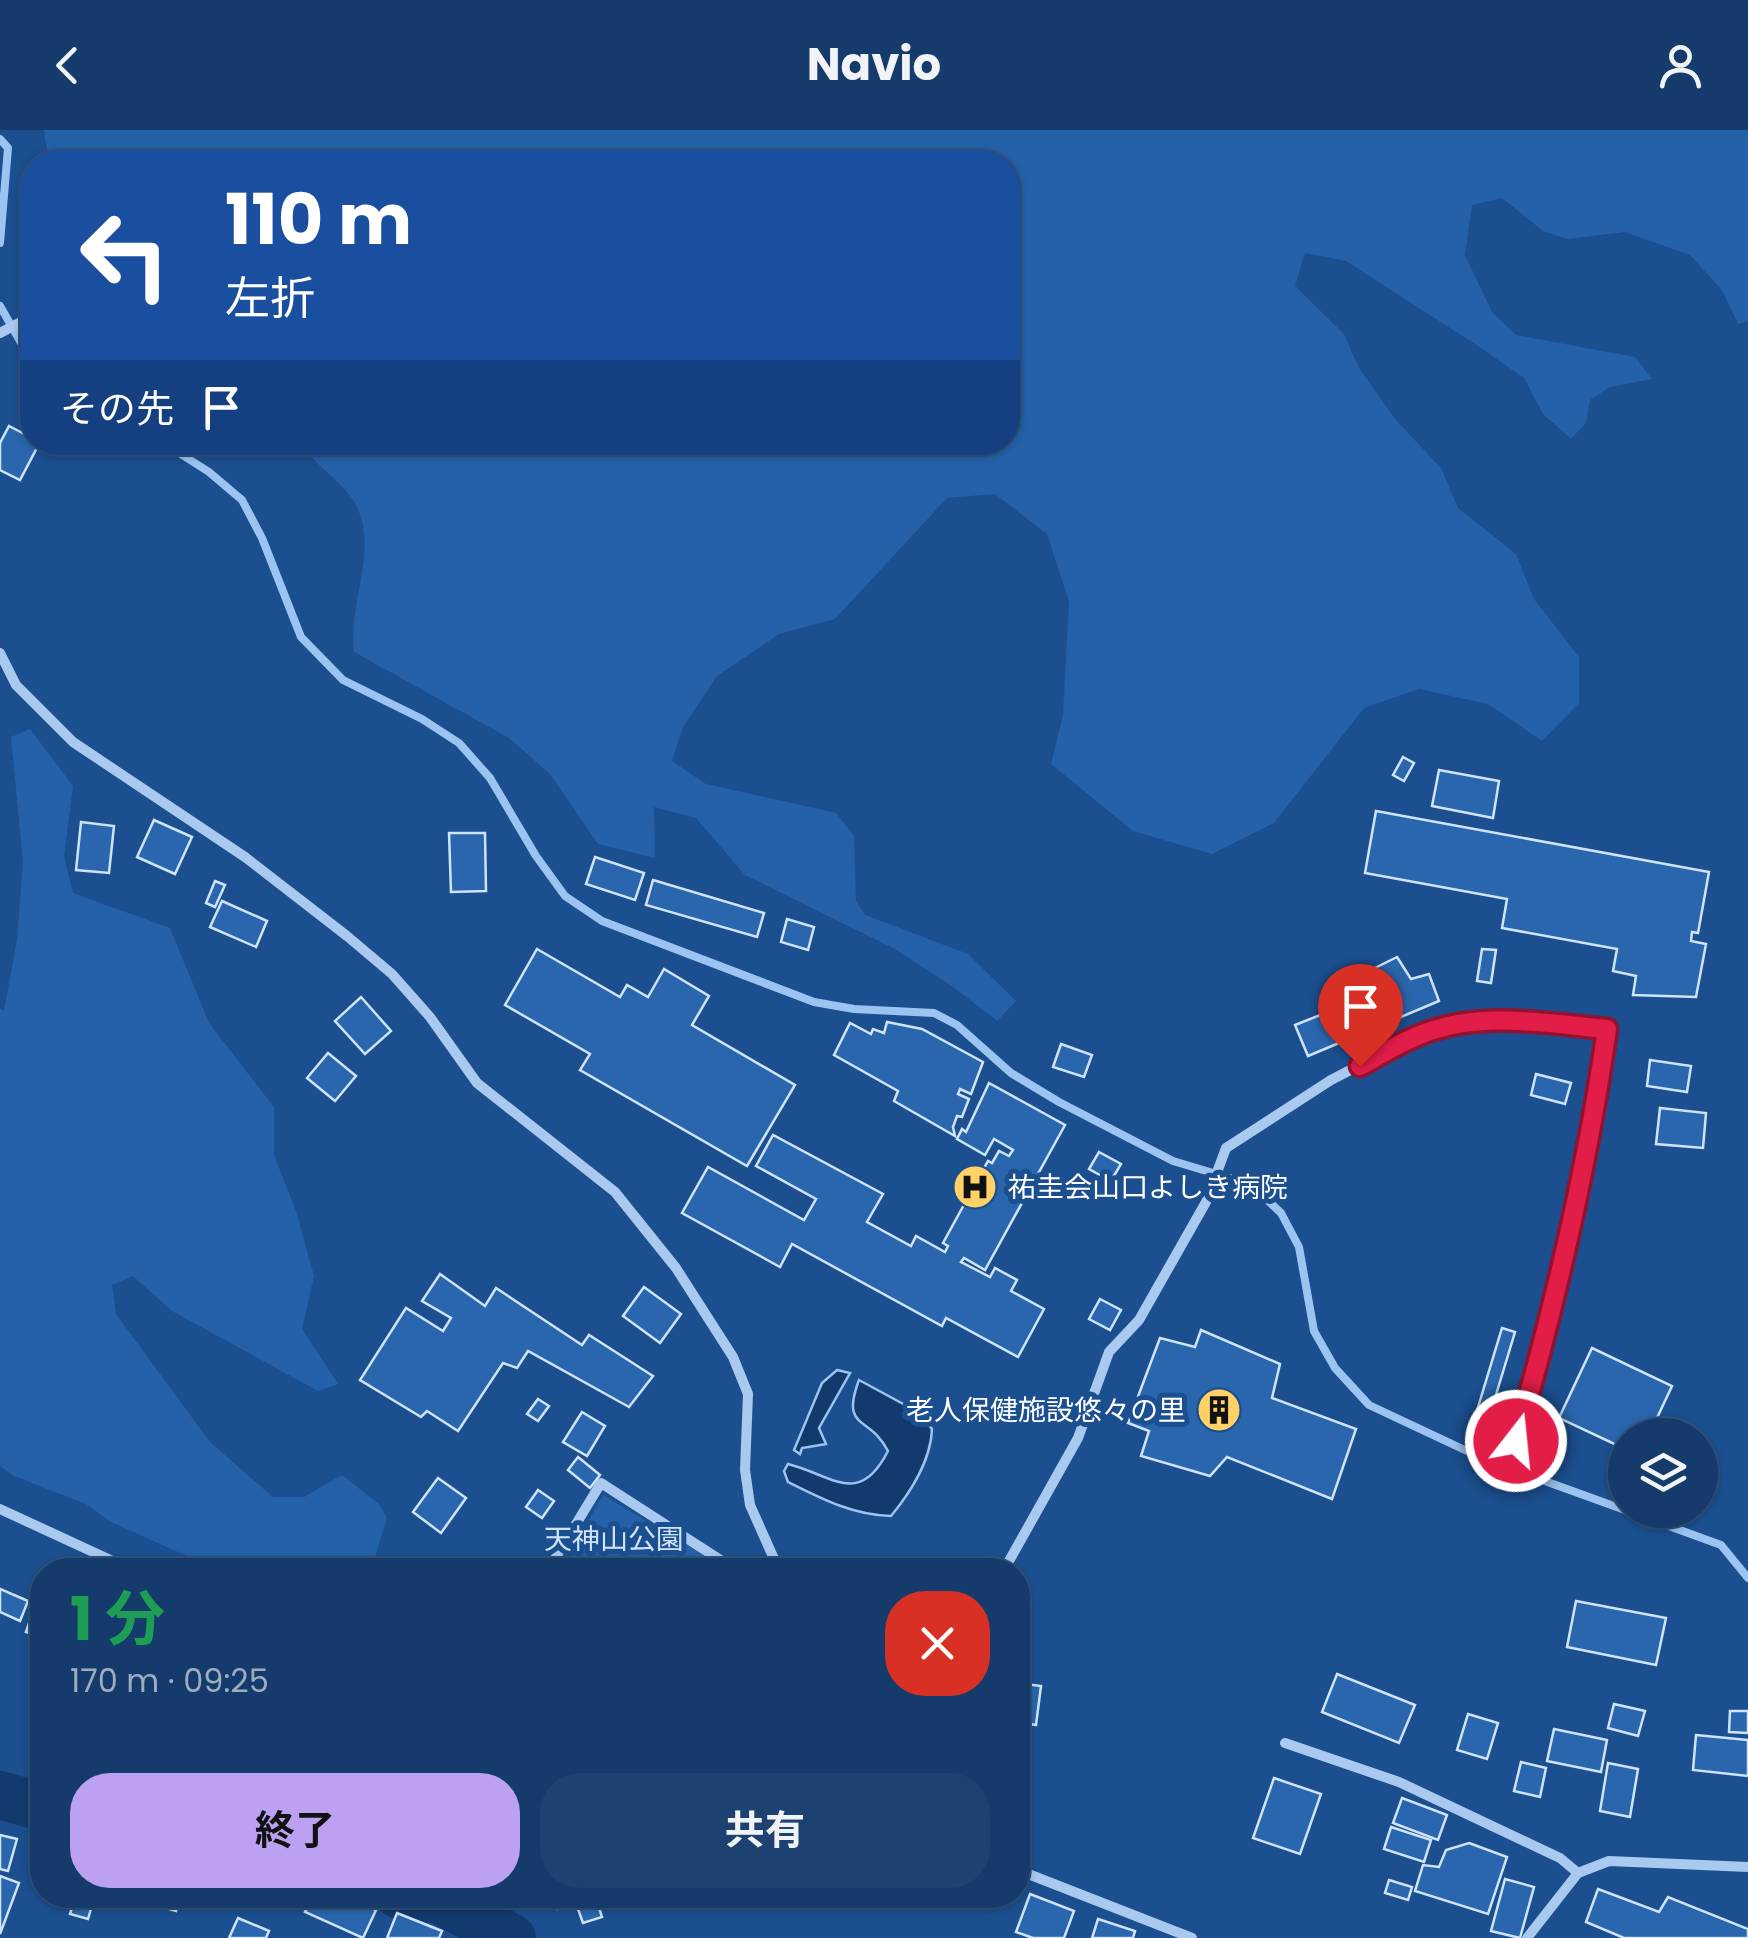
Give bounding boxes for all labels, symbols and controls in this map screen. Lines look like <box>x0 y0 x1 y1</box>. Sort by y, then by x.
text: Navio <box>807 33 941 96</box>
icon: back <box>40 38 95 93</box>
icon: person <box>1653 38 1708 93</box>
text: 110 m <box>225 170 412 269</box>
icon: left <box>60 190 190 320</box>
text: 左折 <box>225 267 315 330</box>
icon: arrive <box>194 380 249 435</box>
text: その先 <box>60 382 174 435</box>
pin <box>1318 964 1403 1067</box>
icon: arrive <box>1333 979 1388 1034</box>
hospital icon: 祐圭会山口よしき病院 <box>952 1164 998 1210</box>
place label: 祐圭会山口よしき病院 <box>1008 1168 1288 1207</box>
building icon: 老人保健施設悠々の里 <box>1196 1387 1242 1433</box>
position arrow <box>1464 1389 1568 1493</box>
place label: 老人保健施設悠々の里 <box>906 1391 1186 1430</box>
map controls <box>1608 1418 1718 1528</box>
button: layers <box>1608 1418 1718 1528</box>
park label: 天神山公園 <box>544 1520 684 1559</box>
text: 1 分 <box>70 1577 165 1661</box>
button: close <box>885 1591 990 1696</box>
text: 170 m · 09:25 <box>70 1658 269 1703</box>
button: 終了 <box>70 1773 520 1888</box>
button: 共有 <box>540 1773 990 1888</box>

